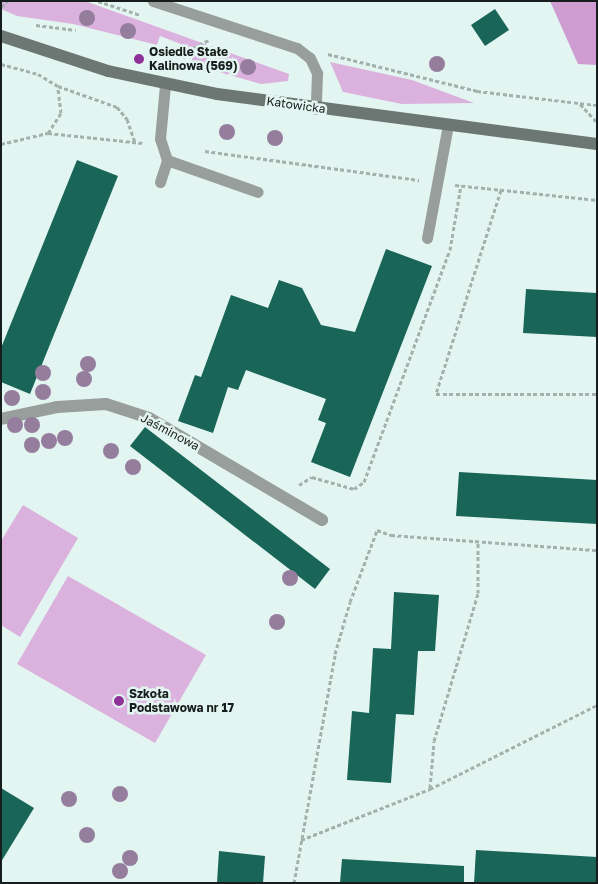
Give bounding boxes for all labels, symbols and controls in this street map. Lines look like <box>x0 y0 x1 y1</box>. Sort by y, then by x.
place label: Osiedle Stałe Kalinowa (569) <box>149 45 238 73</box>
marker: Osiedle Stałe Kalinowa (569) <box>133 53 145 65</box>
street label: Katowicka <box>265 94 327 116</box>
street label: Jaśminowa <box>138 411 202 453</box>
place label: Szkoła Podstawowa nr 17 <box>129 687 234 715</box>
marker: Szkoła Podstawowa nr 17 <box>113 695 125 707</box>

